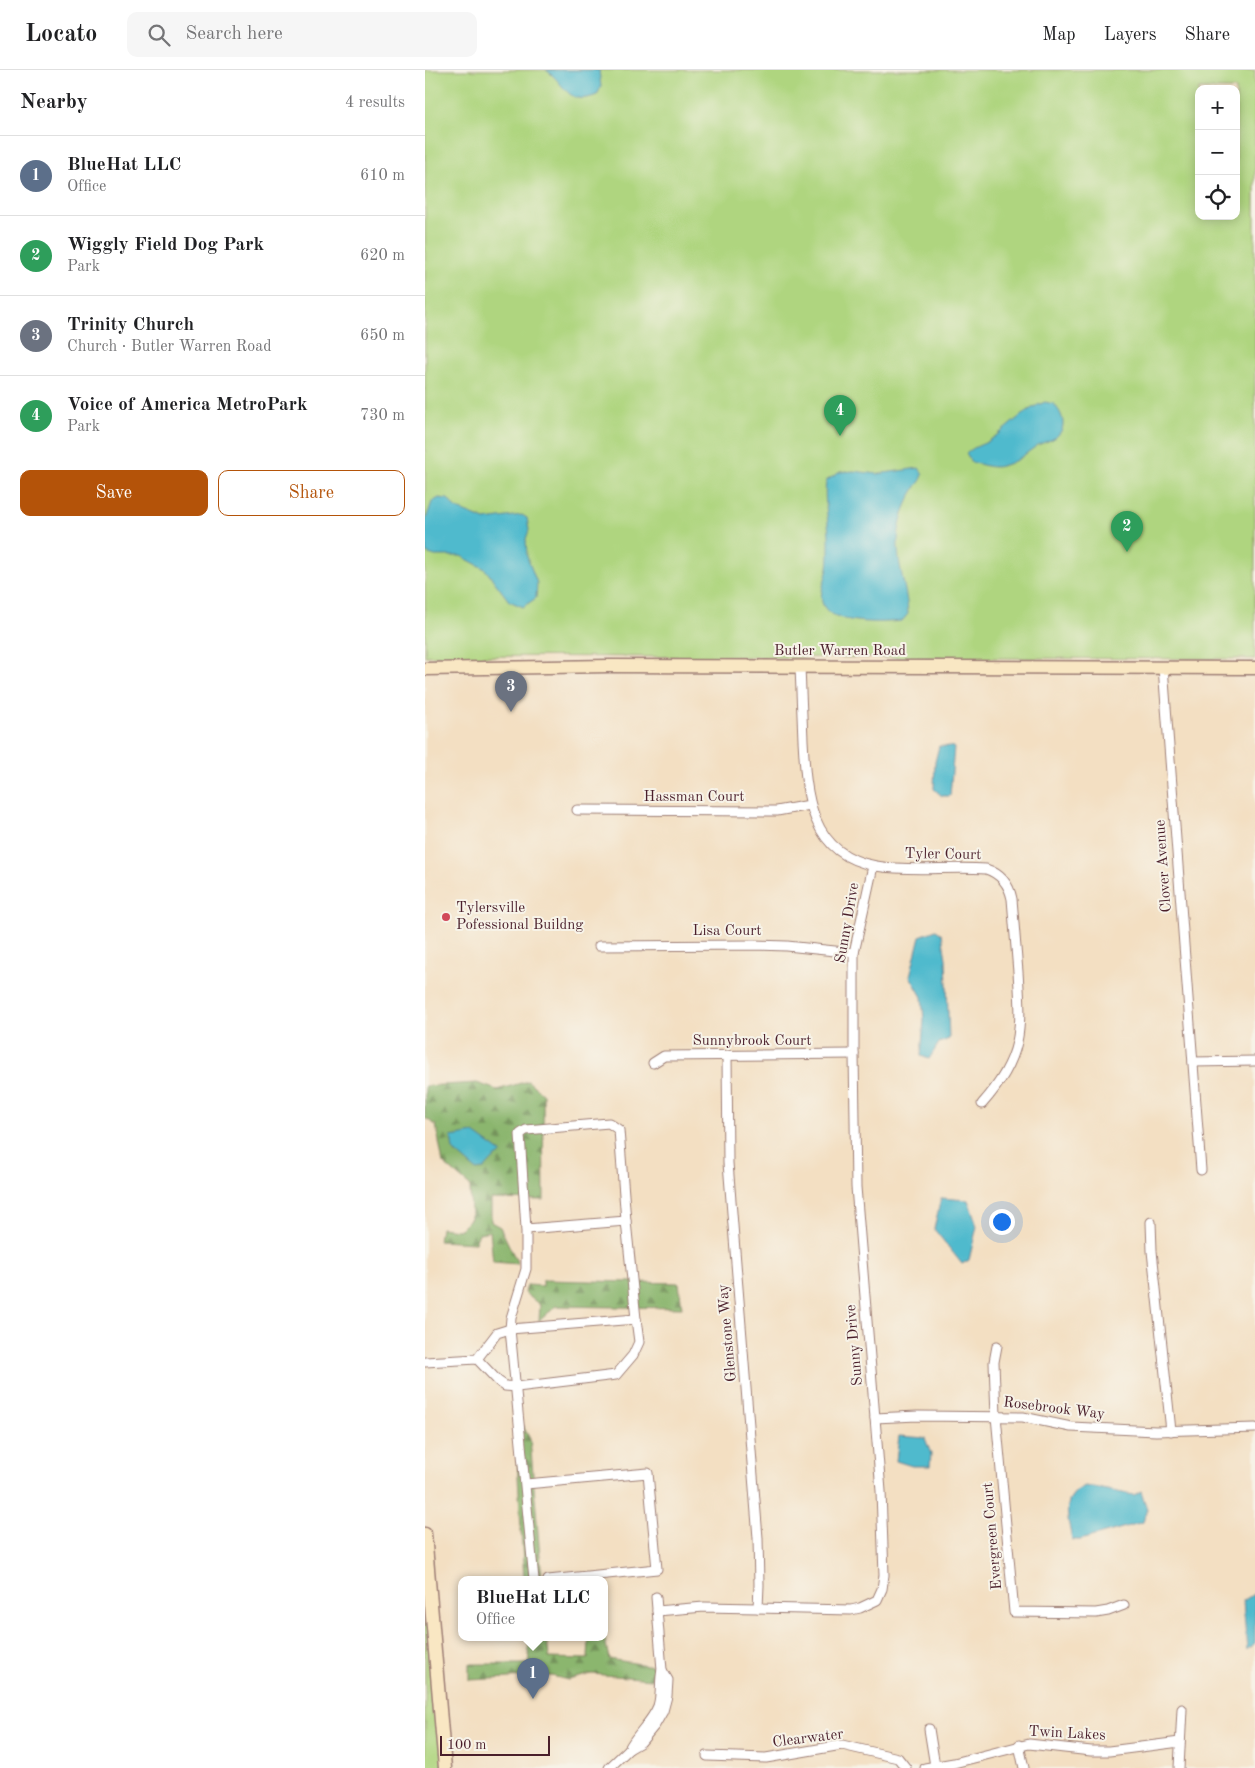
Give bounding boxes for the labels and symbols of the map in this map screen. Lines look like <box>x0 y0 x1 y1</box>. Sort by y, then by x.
pin: 4 <box>824 395 856 436</box>
pin: 2 <box>1111 511 1143 552</box>
street label: Butler Warren Road <box>774 644 906 659</box>
pin: 3 <box>495 671 527 712</box>
street label: Hassman Court <box>644 790 744 805</box>
street label: Clover Avenue <box>1153 819 1175 913</box>
street label: Tyler Court <box>904 847 982 863</box>
street label: Sunny Drive <box>834 881 862 965</box>
place label: Tylersville Pofessional Buildng <box>456 901 583 933</box>
marker: Tylersville Pofessional Buildng <box>440 911 452 923</box>
street label: Lisa Court <box>692 924 762 939</box>
street label: Sunnybrook Court <box>692 1034 812 1049</box>
your location <box>989 1209 1015 1235</box>
street label: Glenstone Way <box>716 1283 740 1383</box>
street label: Sunny Drive <box>844 1304 866 1386</box>
street label: Rosebrook Way <box>1002 1395 1106 1423</box>
street label: Evergreen Court <box>981 1482 1005 1590</box>
pin: 1 <box>517 1658 549 1699</box>
street label: Twin Lakes <box>1028 1724 1106 1744</box>
street label: Clearwater <box>772 1727 844 1751</box>
scale bar <box>440 1733 550 1756</box>

